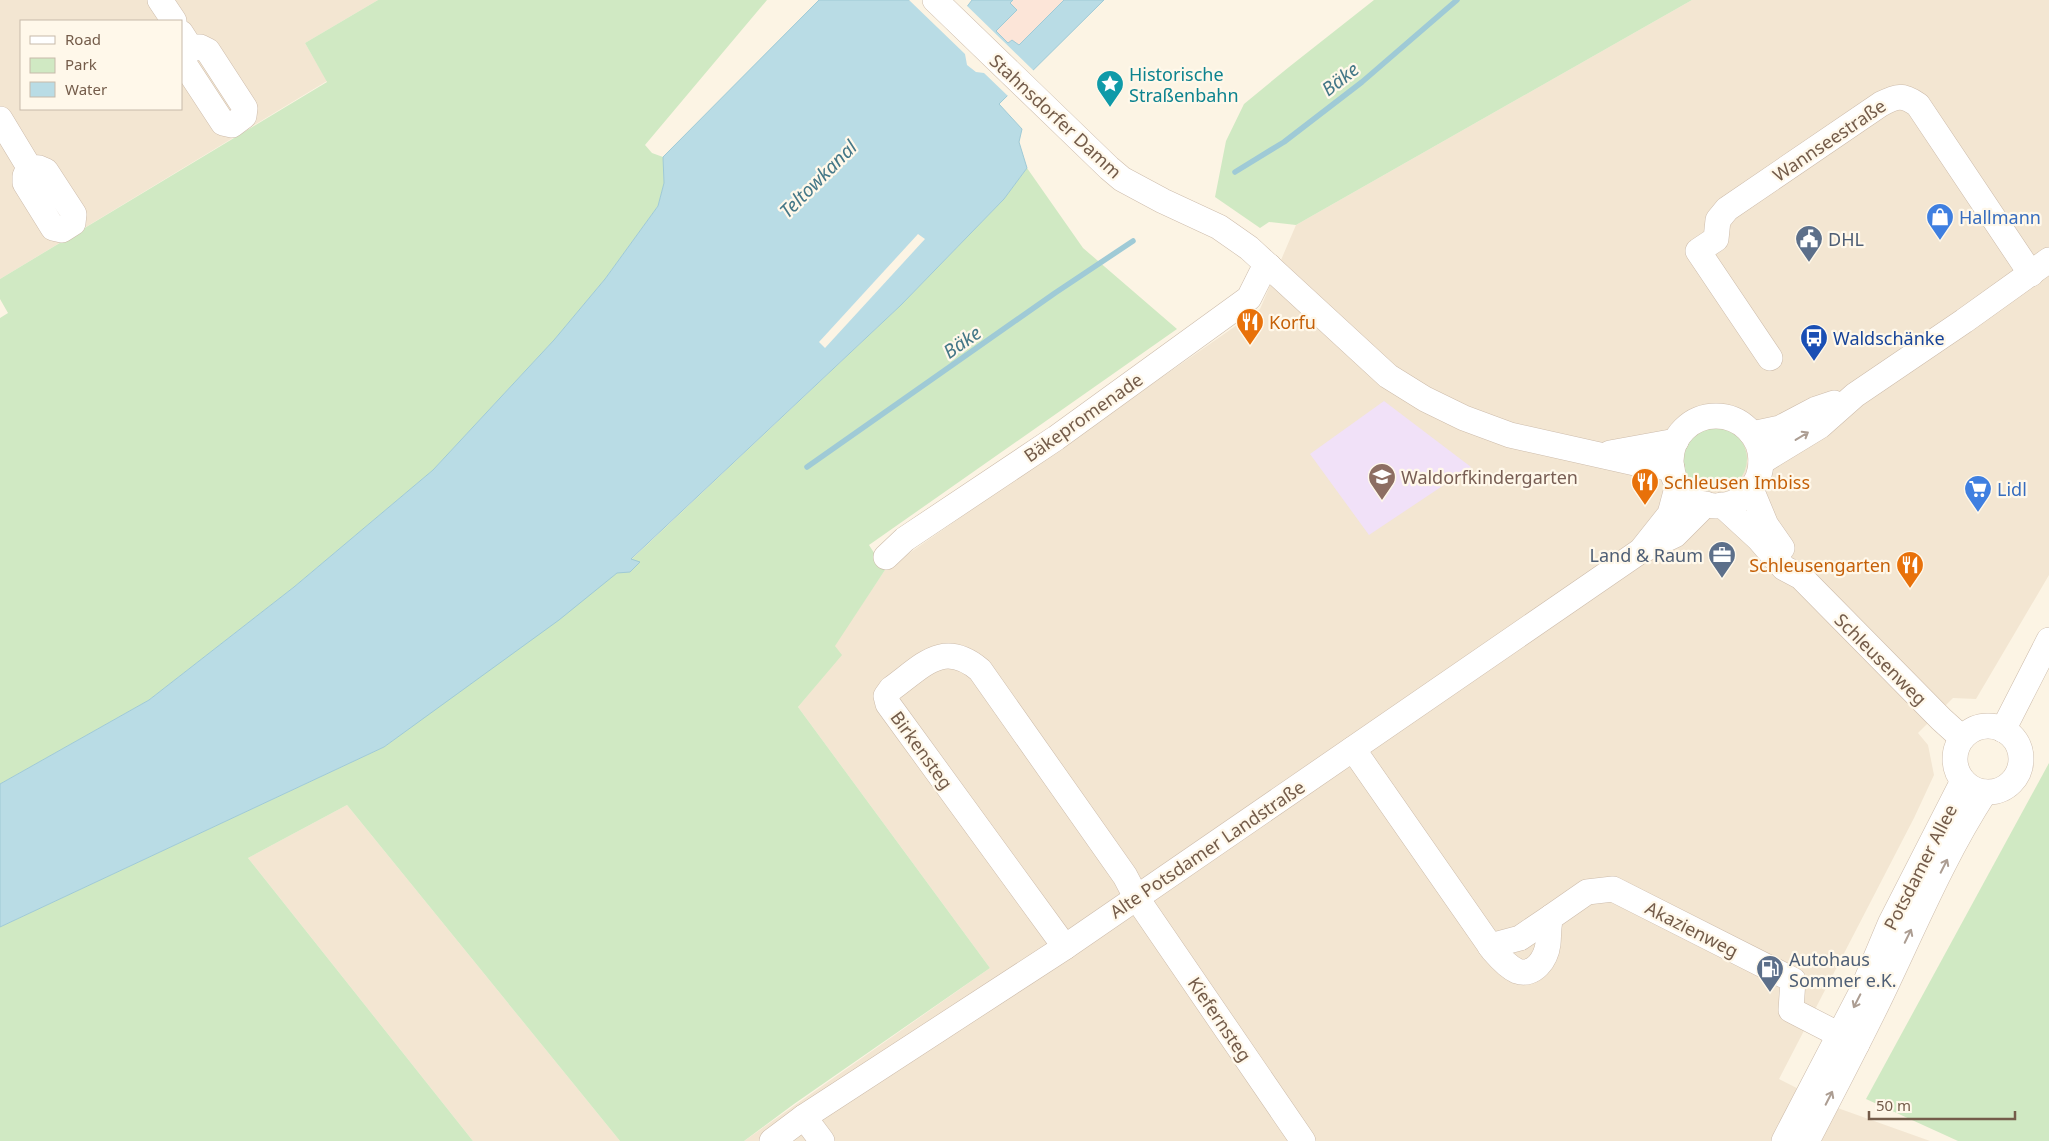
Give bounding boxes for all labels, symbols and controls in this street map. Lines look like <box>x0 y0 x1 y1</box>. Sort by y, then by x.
legend <box>20 20 182 110</box>
text: Road <box>65 29 101 49</box>
street label: Stahnsdorfer Damm <box>985 49 1127 183</box>
text: Park <box>65 54 97 74</box>
water label: Bäke <box>1316 56 1364 102</box>
place label: Historische Straßenbahn <box>1129 62 1239 107</box>
place icon: Historische Straßenbahn <box>1095 69 1125 108</box>
text: Water <box>65 79 107 99</box>
street label: Wannseestraße <box>1768 93 1890 187</box>
water label: Teltowkanal <box>774 134 863 223</box>
shop icon: Hallmann <box>1925 202 1955 241</box>
place label: Hallmann <box>1959 205 2041 229</box>
public building icon: DHL <box>1794 224 1824 263</box>
place label: DHL <box>1828 227 1864 251</box>
restaurant icon: Korfu <box>1235 307 1265 346</box>
place label: Korfu <box>1269 310 1316 334</box>
water label: Bäke <box>938 320 986 364</box>
bus stop icon: Waldschänke <box>1799 323 1829 362</box>
place label: Waldschänke <box>1833 326 1945 350</box>
street label: Bäkepromenade <box>1019 367 1147 467</box>
one-way arrow <box>1795 431 1809 441</box>
school or university icon: Waldorfkindergarten <box>1367 462 1397 501</box>
place label: Waldorfkindergarten <box>1401 465 1578 489</box>
restaurant icon: Schleusen Imbiss <box>1630 467 1660 506</box>
place label: Schleusen Imbiss <box>1664 470 1810 494</box>
supermarket icon: Lidl <box>1963 474 1993 513</box>
place label: Lidl <box>1997 477 2027 501</box>
office icon: Land & Raum <box>1707 540 1737 579</box>
place label: Land & Raum <box>1589 543 1703 567</box>
restaurant icon: Schleusengarten <box>1895 550 1925 589</box>
place label: Schleusengarten <box>1749 553 1891 577</box>
street label: Schleusenweg <box>1830 608 1932 710</box>
street label: Birkensteg <box>886 706 958 794</box>
street label: Alte Potsdamer Landstraße <box>1105 775 1309 923</box>
street label: Potsdamer Allee <box>1878 800 1962 934</box>
one-way arrow <box>1939 858 1949 873</box>
street label: Akazienweg <box>1642 895 1742 963</box>
one-way arrow <box>1904 929 1913 944</box>
place label: Autohaus Sommer e.K. <box>1789 947 1897 992</box>
fuel station icon: Autohaus Sommer e.K. <box>1755 954 1785 993</box>
street label: Kiefernsteg <box>1183 972 1257 1066</box>
one-way arrow <box>1852 993 1861 1008</box>
scale bar <box>1869 1088 2015 1120</box>
one-way arrow <box>1825 1091 1834 1106</box>
text: 50 m <box>1876 1095 1911 1115</box>

